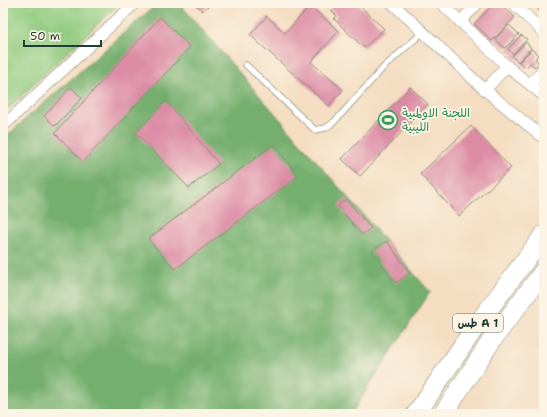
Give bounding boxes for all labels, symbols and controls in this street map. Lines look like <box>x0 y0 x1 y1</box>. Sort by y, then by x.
scale bar <box>24 22 101 48</box>
text: 50 m <box>30 28 60 44</box>
place label: اللجنة الاولمبية الليبية <box>402 105 470 135</box>
sports icon: اللجنة الاولمبية الليبية <box>377 109 399 131</box>
road number: طس A 1 <box>453 314 503 332</box>

